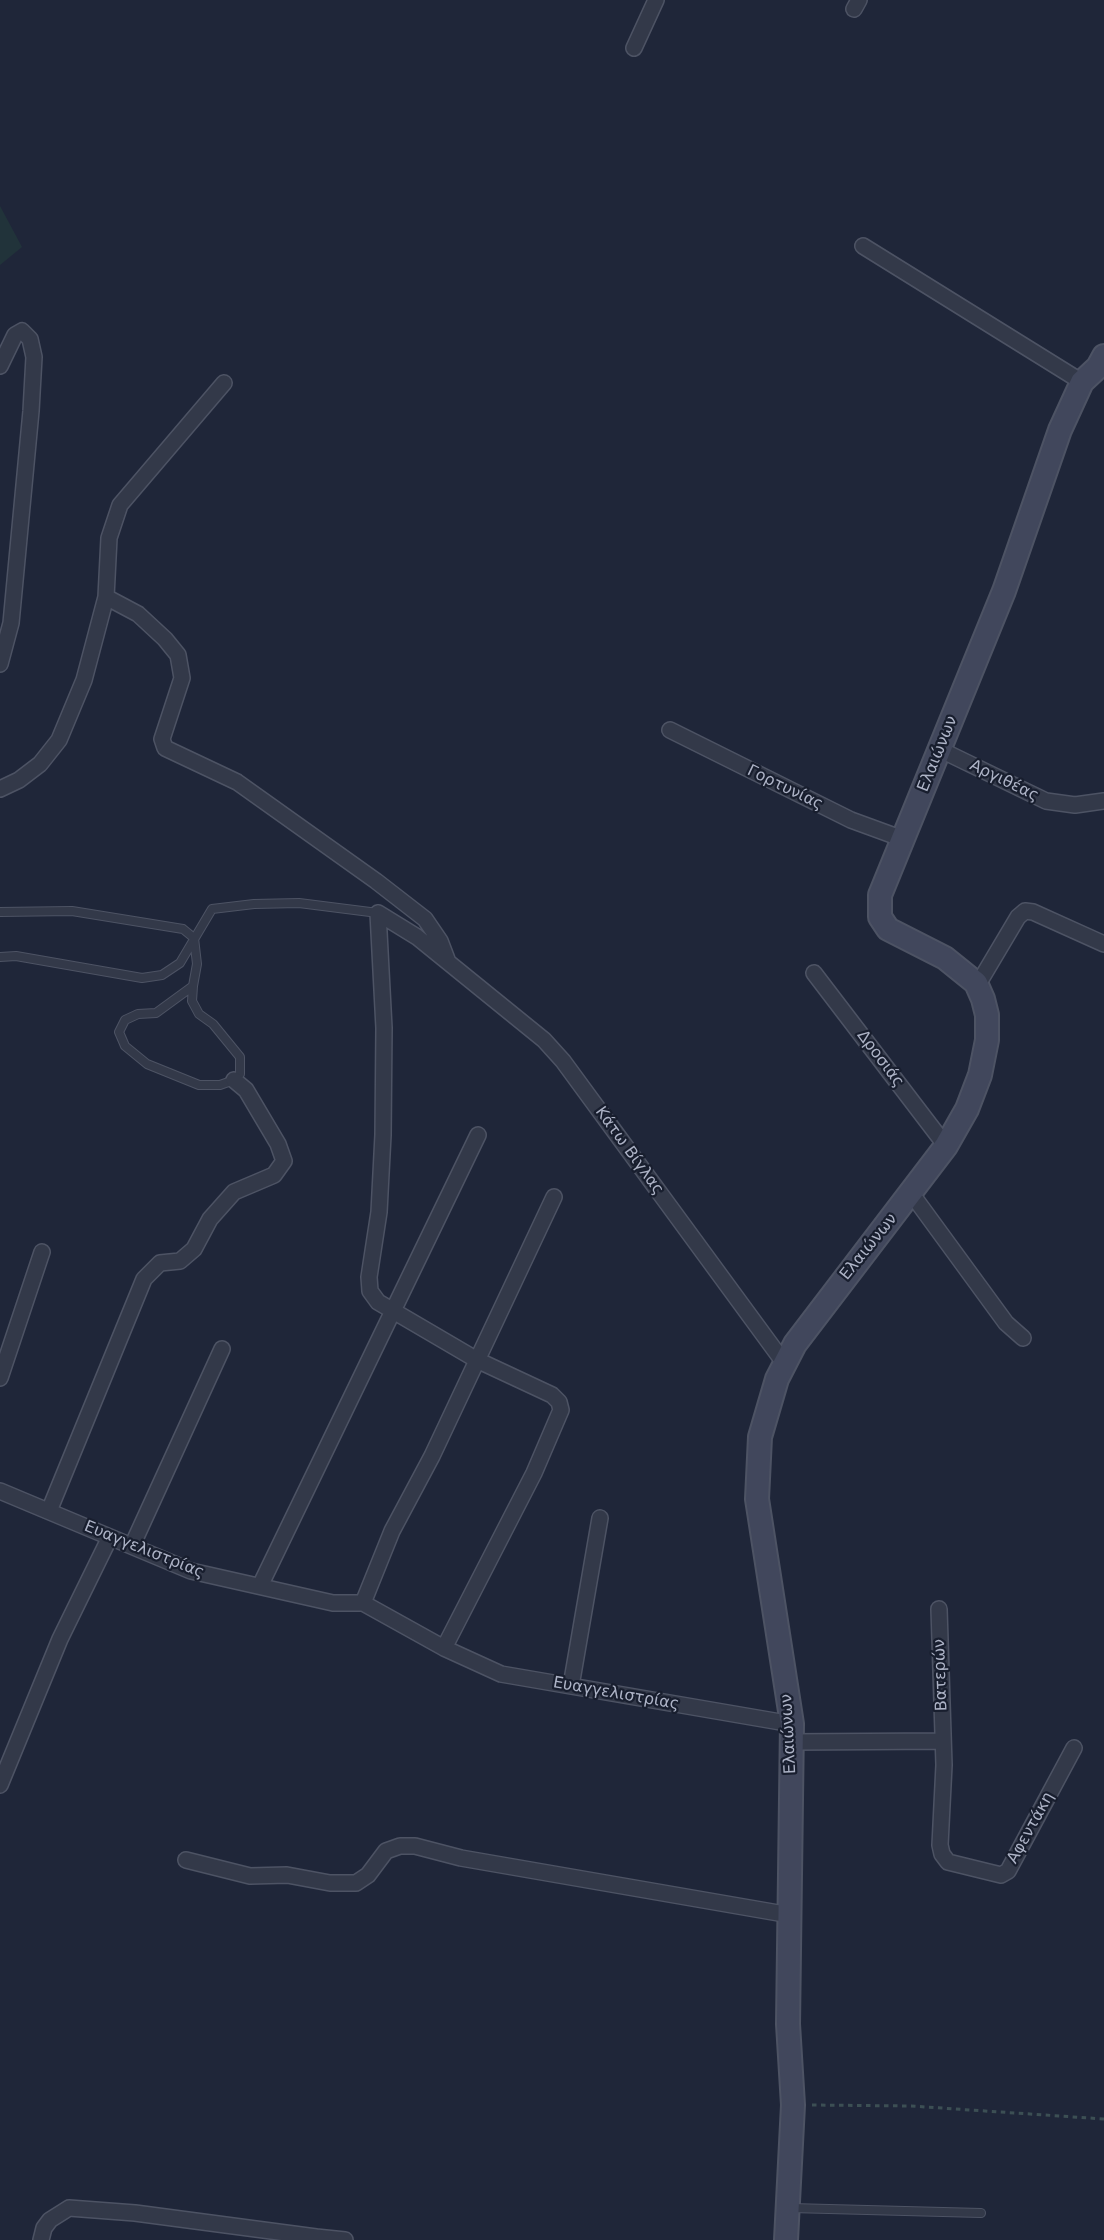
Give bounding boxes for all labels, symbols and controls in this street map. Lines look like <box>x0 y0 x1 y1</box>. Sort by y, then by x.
street label: Ελαιώνων <box>914 713 962 795</box>
street label: Αργιθέας <box>966 756 1042 806</box>
street label: Γορτυνίας <box>744 761 826 815</box>
street label: Δροσιάς <box>852 1027 908 1091</box>
street label: Κάτω Βίγλας <box>591 1103 667 1199</box>
street label: Ελαιώνων <box>836 1210 902 1284</box>
street label: Ευαγγελιστρίας <box>81 1517 207 1583</box>
street label: Βατερών <box>930 1639 952 1711</box>
street label: Ευαγγελιστρίας <box>551 1673 681 1715</box>
street label: Ελαιώνων <box>777 1693 801 1775</box>
street label: Αφεντάκη <box>1003 1789 1059 1867</box>

